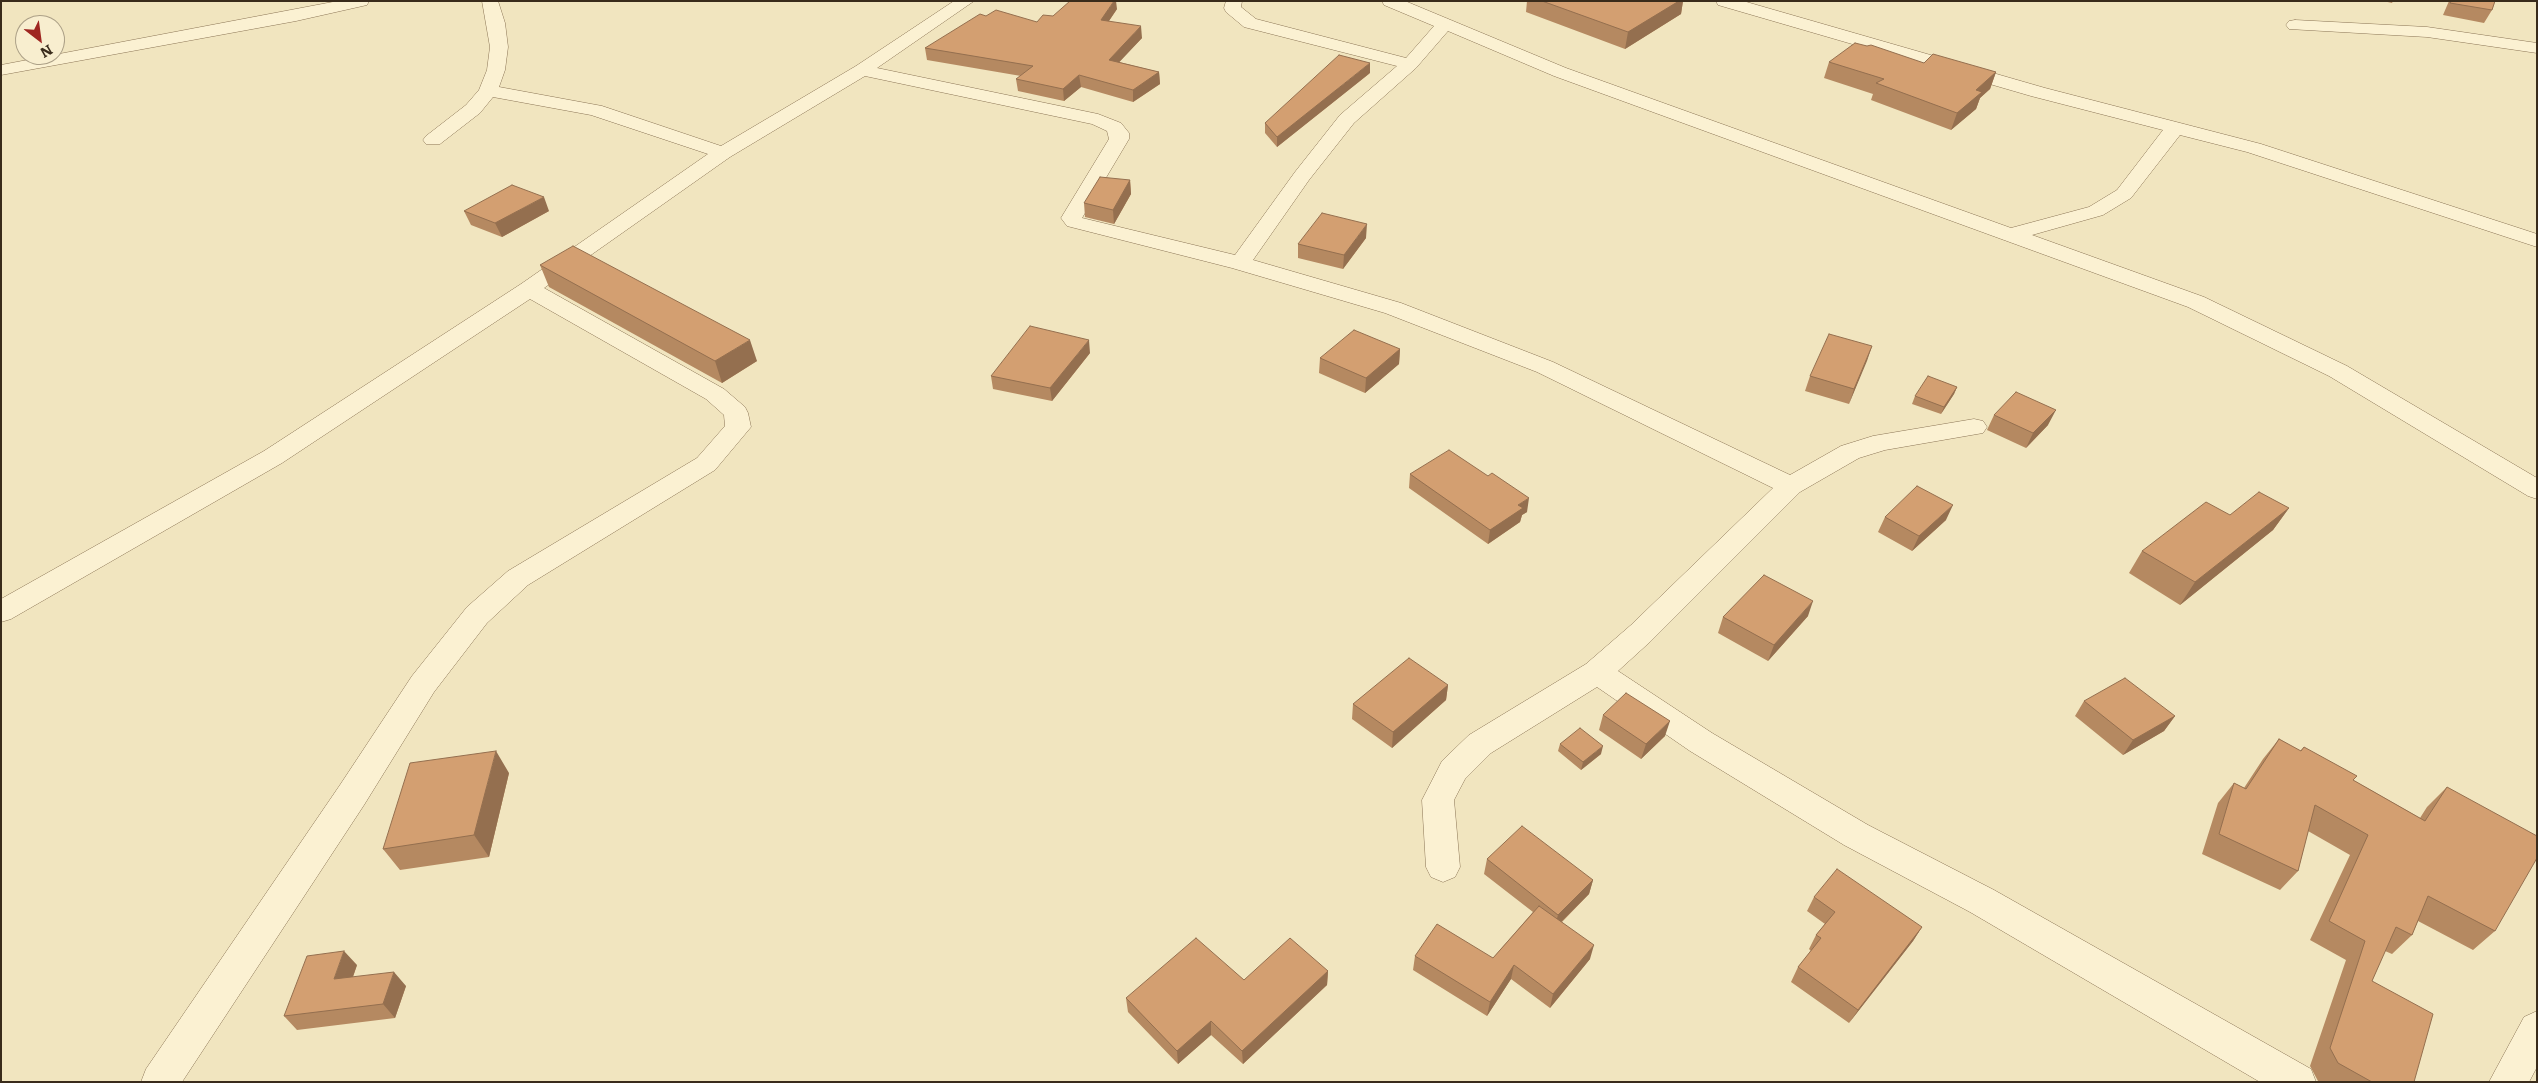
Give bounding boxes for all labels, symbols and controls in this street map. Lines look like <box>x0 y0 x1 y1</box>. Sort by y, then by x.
north arrow <box>15 15 65 65</box>
text: N <box>37 41 57 64</box>

